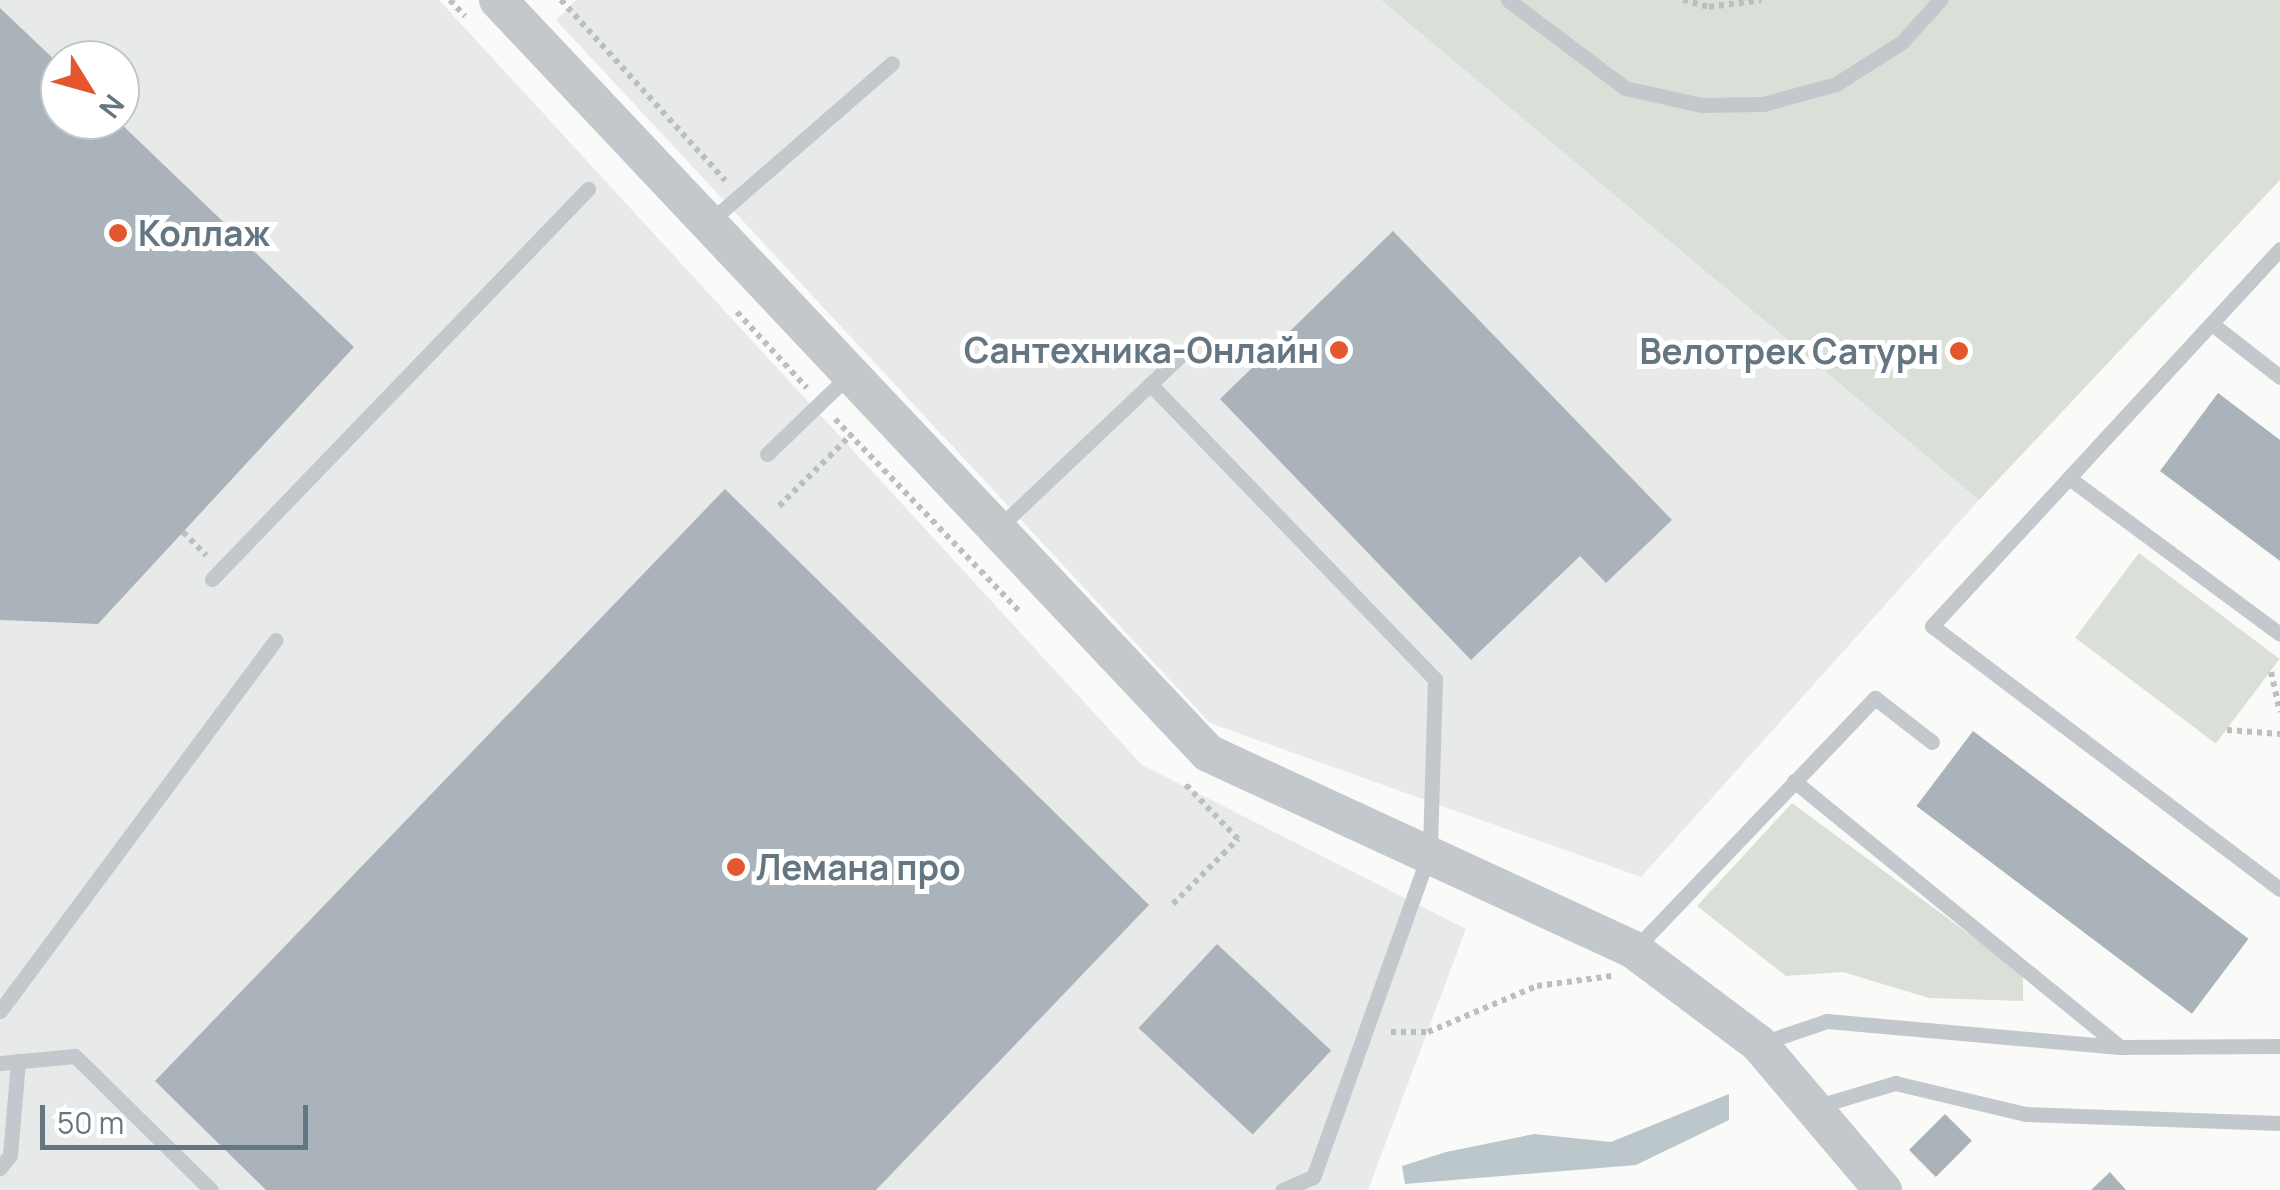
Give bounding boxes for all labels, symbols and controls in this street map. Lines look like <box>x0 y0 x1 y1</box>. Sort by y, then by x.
north arrow <box>40 40 140 140</box>
text: N <box>91 87 134 126</box>
place label: Коллаж <box>138 212 270 254</box>
marker: Коллаж <box>107 222 129 244</box>
place label: Сантехника-Онлайн <box>964 329 1319 371</box>
place label: Велотрек Сатурн <box>1639 330 1939 372</box>
marker: Сантехника-Онлайн <box>1328 339 1350 361</box>
marker: Велотрек Сатурн <box>1948 340 1970 362</box>
place label: Лемана про <box>756 846 961 888</box>
marker: Лемана про <box>725 856 747 878</box>
scale bar <box>45 1085 312 1147</box>
text: 50 m <box>57 1102 124 1143</box>

